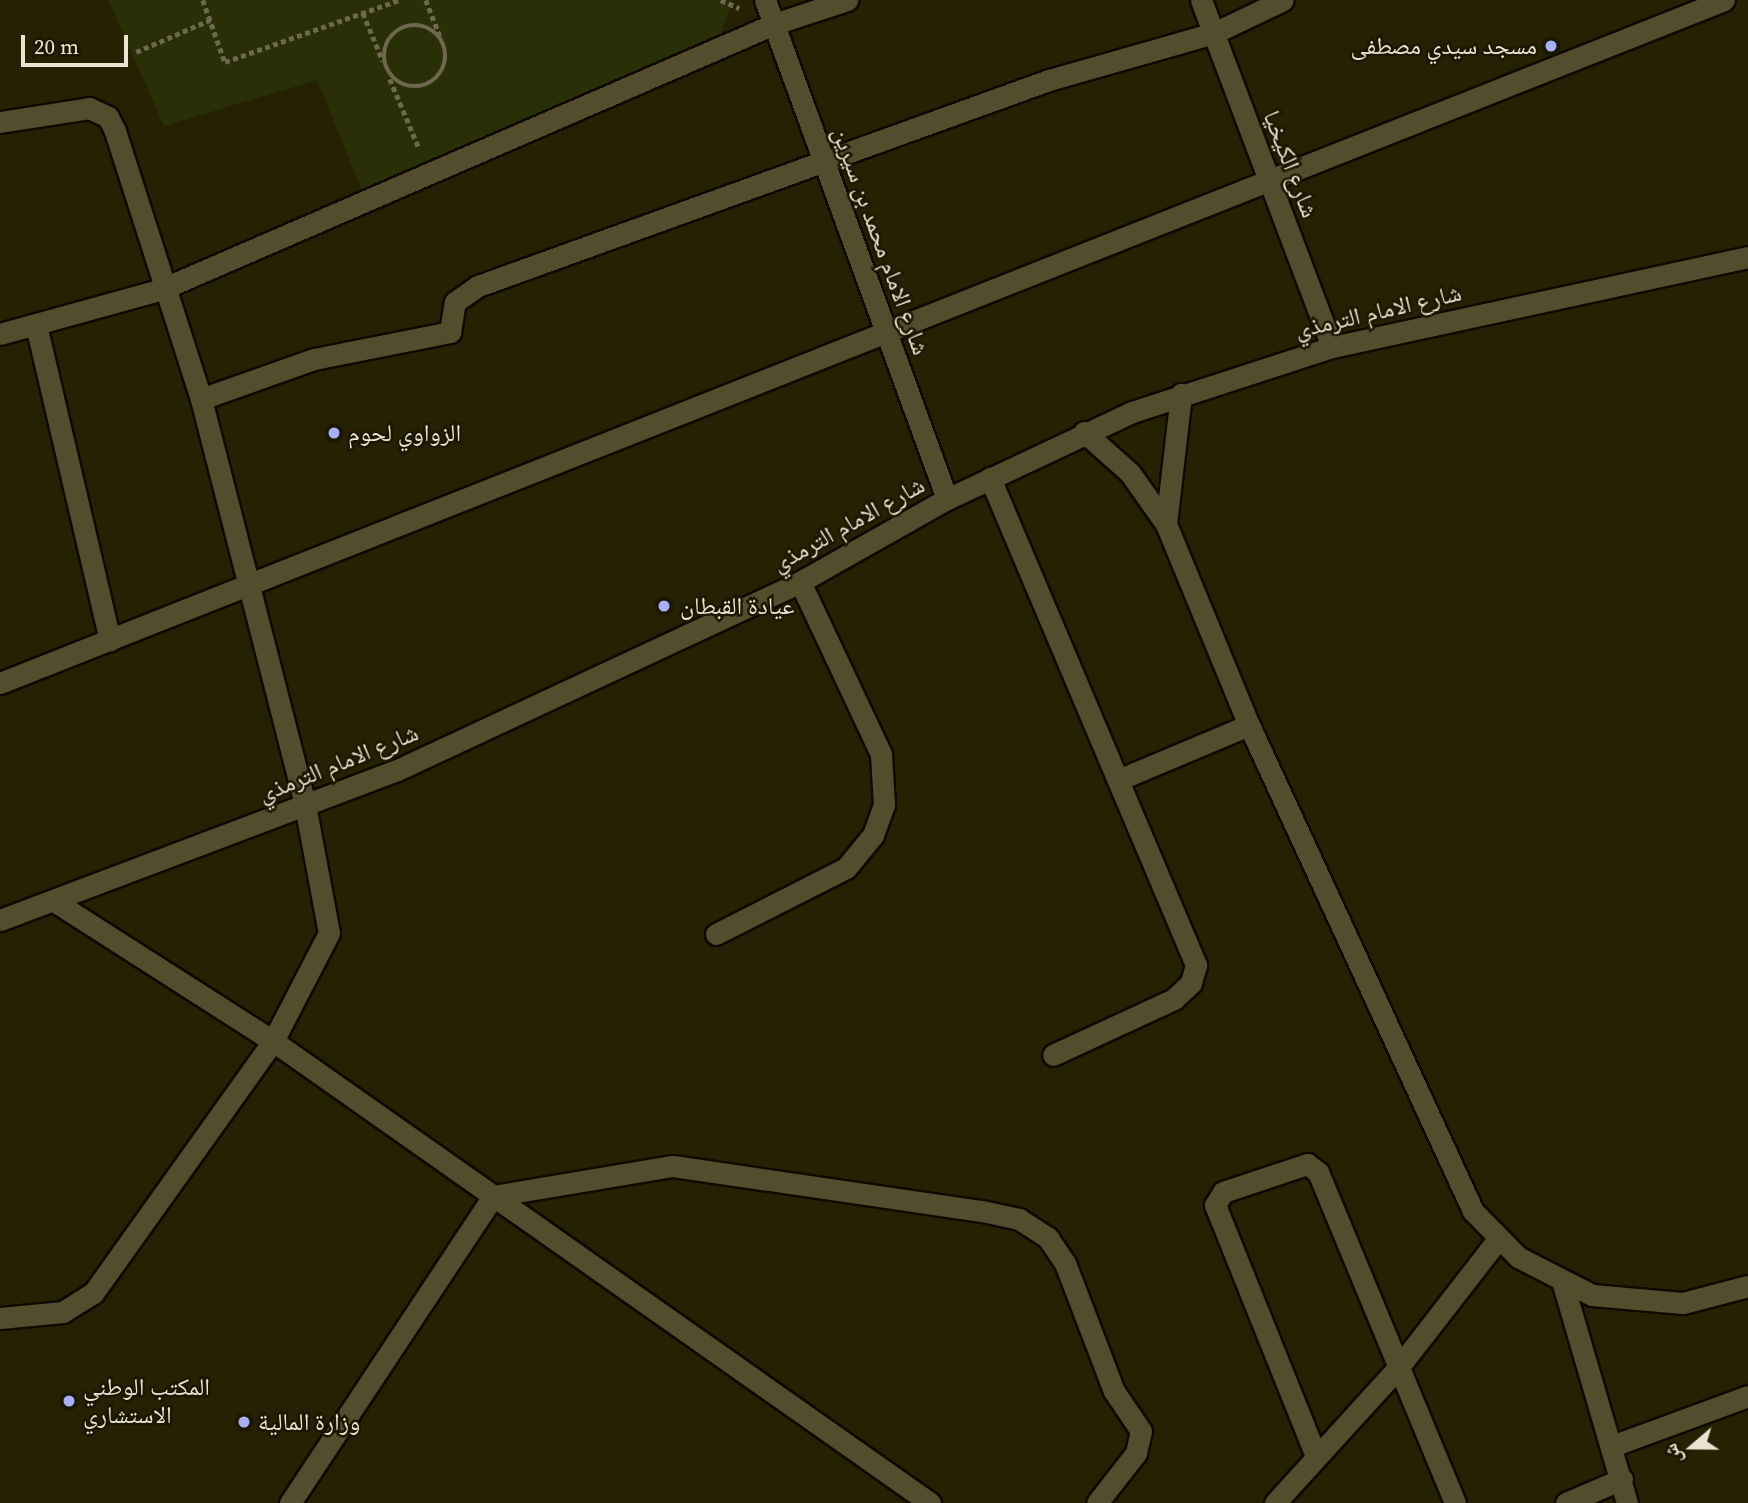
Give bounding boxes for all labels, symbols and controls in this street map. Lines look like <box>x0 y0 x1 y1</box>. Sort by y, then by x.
scale bar <box>24 21 131 65</box>
text: 20 m <box>34 32 79 61</box>
place label: مسجد سيدي مصطفى <box>1350 32 1537 60</box>
marker: مسجد سيدي مصطفى <box>1543 38 1559 54</box>
street label: شارع الكيخيا <box>1257 106 1325 222</box>
street label: شارع الامام محمد بن سيرين <box>826 123 936 359</box>
street label: شارع الامام الترمذي <box>1292 278 1464 344</box>
place label: الزواوي لحوم <box>348 419 461 447</box>
marker: الزواوي لحوم <box>326 425 342 441</box>
street label: شارع الامام الترمذي <box>767 470 929 578</box>
place label: عيادة القبطان <box>680 592 794 620</box>
marker: عيادة القبطان <box>654 596 674 616</box>
street label: شارع الامام الترمذي <box>254 718 422 808</box>
place label: المكتب الوطني الاستشاري <box>83 1373 210 1429</box>
marker: المكتب الوطني الاستشاري <box>61 1393 77 1409</box>
place label: وزارة المالية <box>258 1408 360 1436</box>
north arrow <box>1657 1412 1727 1482</box>
marker: وزارة المالية <box>236 1414 252 1430</box>
text: ش <box>1657 1440 1688 1468</box>

